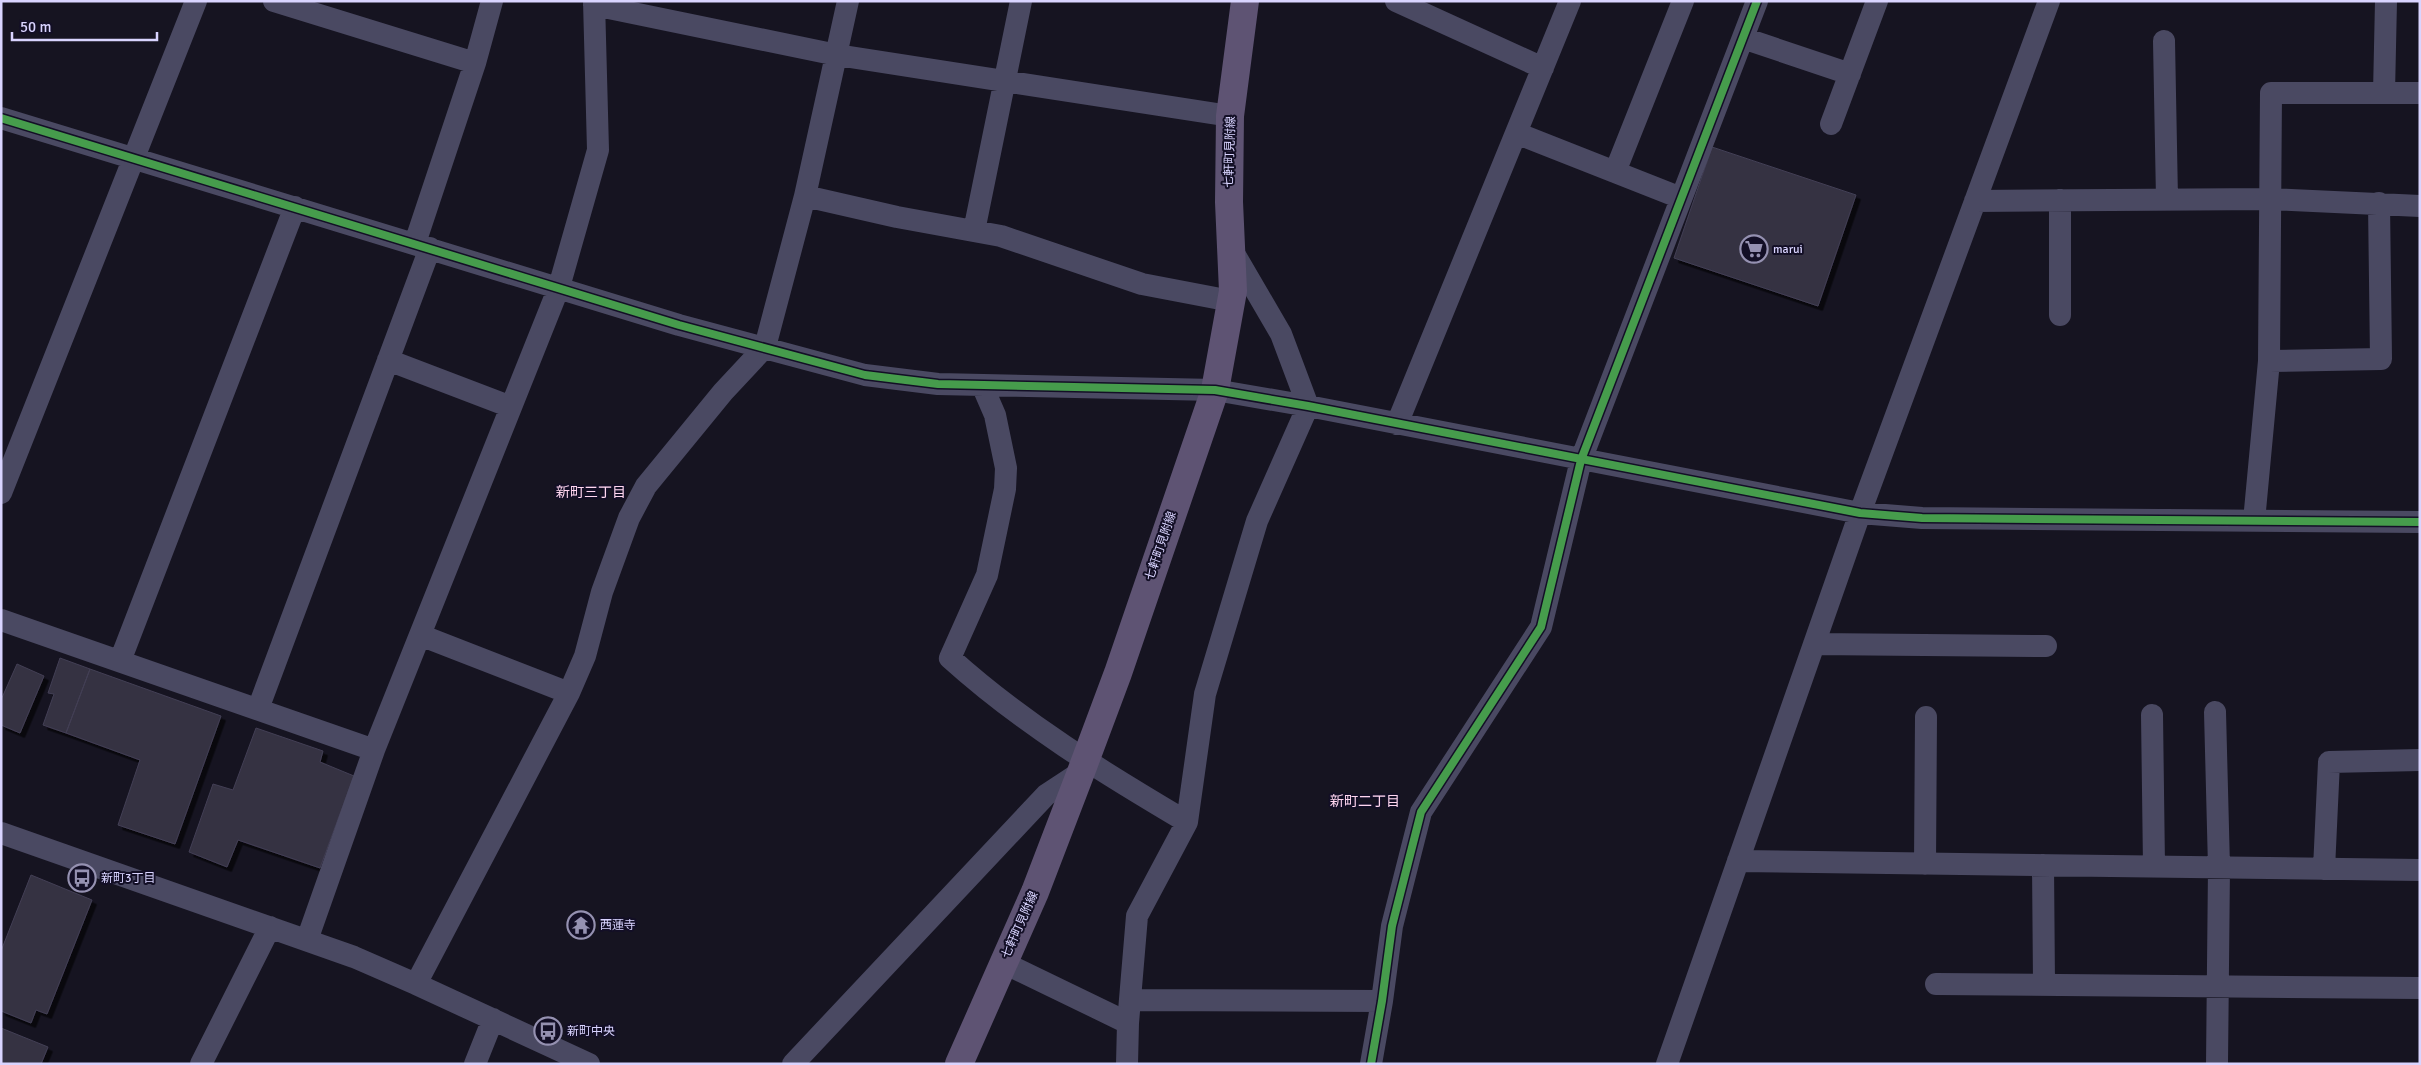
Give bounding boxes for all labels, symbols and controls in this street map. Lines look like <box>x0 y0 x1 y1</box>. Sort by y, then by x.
scale bar <box>12 10 158 42</box>
text: 50 m <box>20 18 51 36</box>
street label: 七軒町見附線 <box>1221 116 1239 188</box>
supermarket icon: marui <box>1739 234 1769 264</box>
place label: marui <box>1773 242 1803 257</box>
district label: 新町三丁目 <box>556 484 626 501</box>
street label: 七軒町見附線 <box>1142 510 1180 582</box>
district label: 新町二丁目 <box>1330 793 1400 810</box>
bus stop icon: 新町3丁目 <box>67 863 97 893</box>
place label: 新町3丁目 <box>101 871 155 886</box>
street label: 七軒町見附線 <box>999 889 1041 961</box>
temple icon: 西蓮寺 <box>566 910 596 940</box>
place label: 西蓮寺 <box>600 918 636 933</box>
bus stop icon: 新町中央 <box>533 1016 563 1046</box>
place label: 新町中央 <box>567 1024 615 1039</box>

